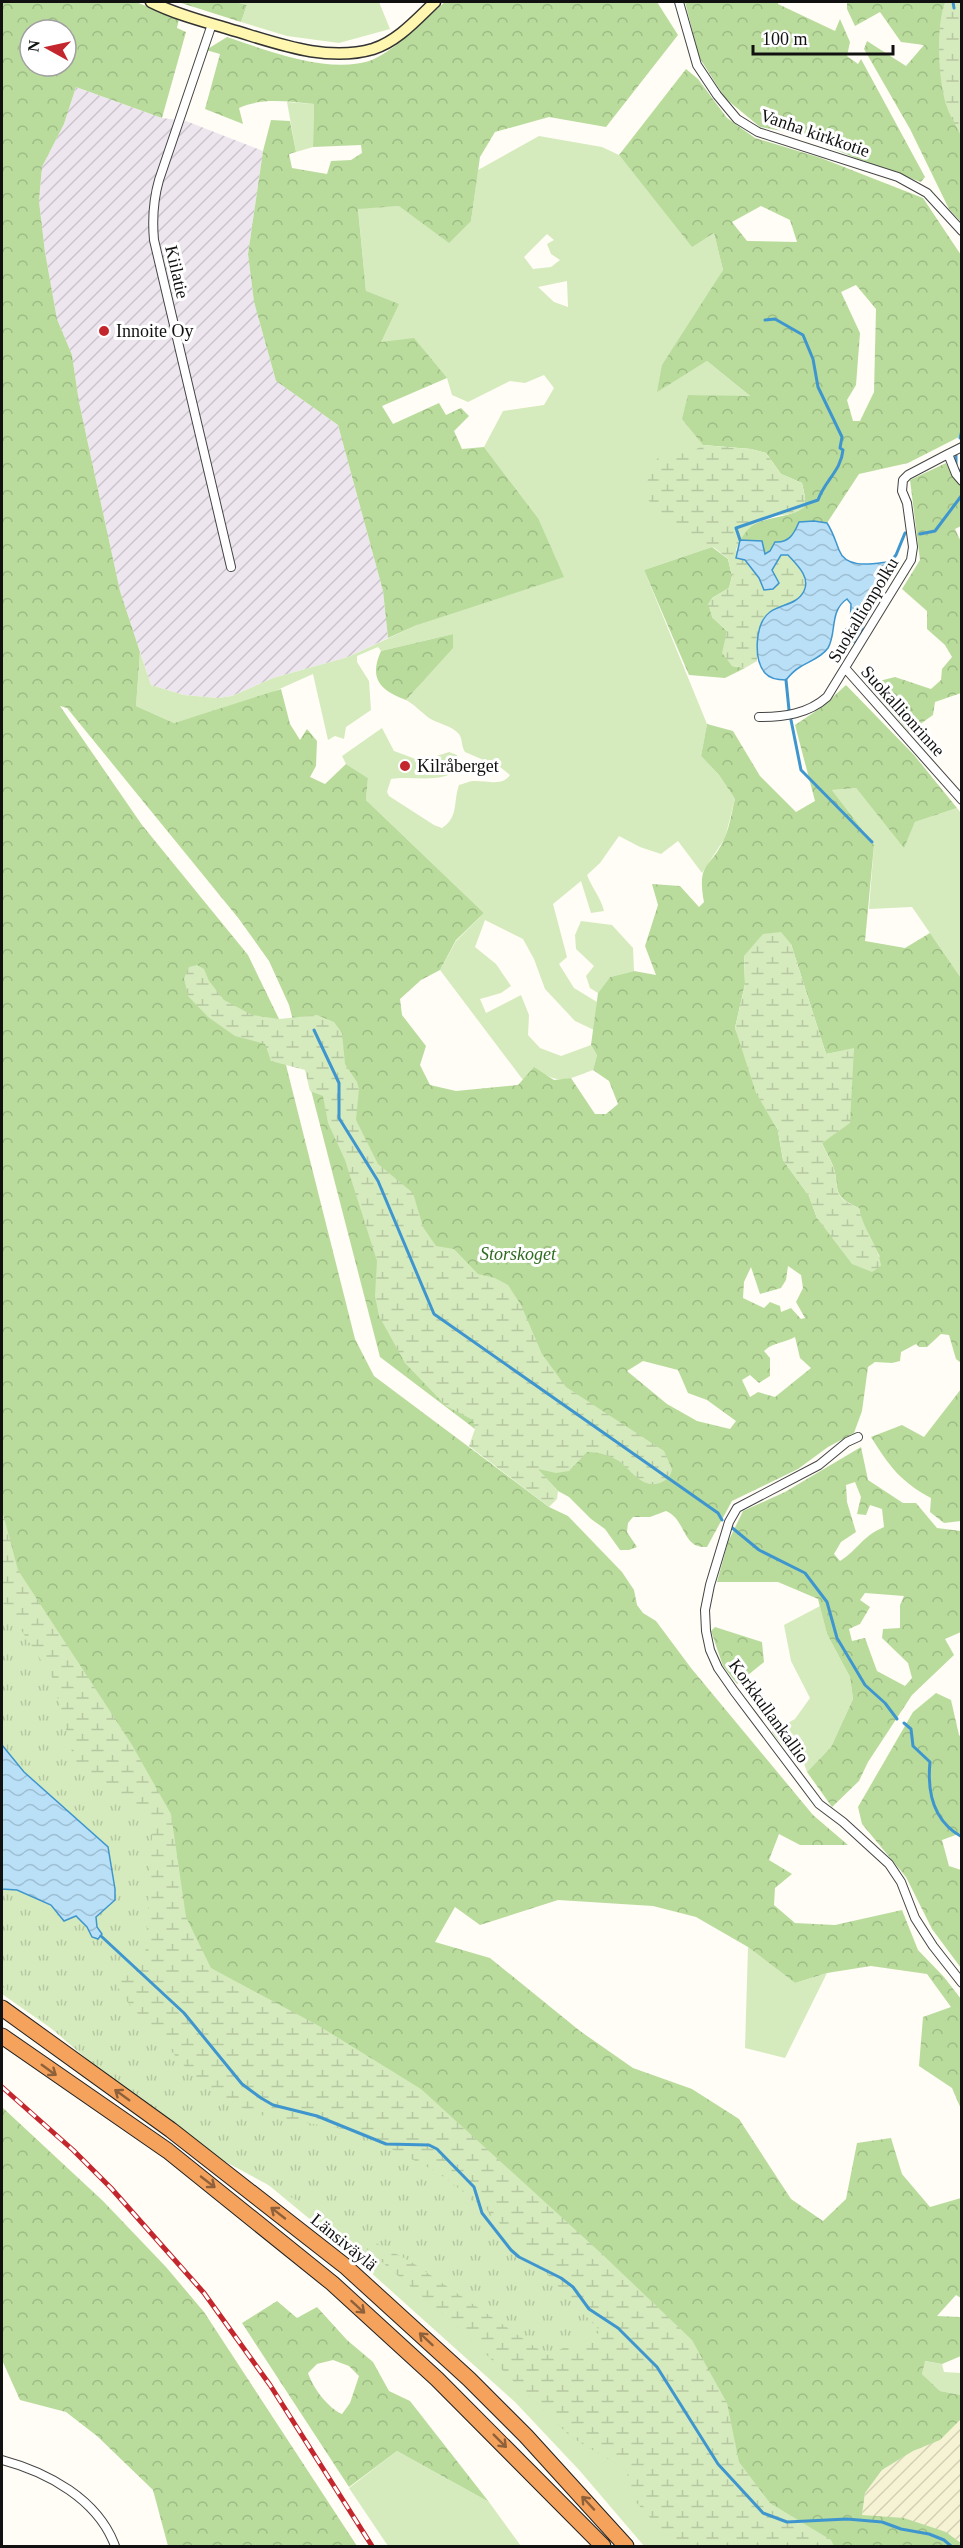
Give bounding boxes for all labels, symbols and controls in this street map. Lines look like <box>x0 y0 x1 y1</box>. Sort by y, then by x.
north arrow <box>18 18 78 78</box>
scale bar <box>753 18 892 56</box>
text: 100 m <box>762 29 808 49</box>
text: N <box>24 39 43 53</box>
street label: Vanha kirkkotie <box>758 105 872 161</box>
street label: Kiilatie <box>161 243 193 301</box>
place label: Innoite Oy <box>116 321 193 341</box>
marker: Innoite Oy <box>97 324 111 338</box>
street label: Suokallionpolku <box>824 554 902 666</box>
street label: Suokallionrinne <box>857 662 949 760</box>
place label: Kilråberget <box>417 756 499 776</box>
marker: Kilråberget <box>398 759 412 773</box>
park label: Storskoget <box>480 1244 557 1264</box>
street label: Korkkullankallio <box>725 1655 813 1767</box>
one-way arrow <box>41 2064 57 2076</box>
one-way arrow <box>115 2089 131 2101</box>
one-way arrow <box>200 2176 216 2189</box>
one-way arrow <box>270 2206 286 2219</box>
street label: Länsiväylä <box>307 2209 381 2275</box>
one-way arrow <box>351 2300 366 2314</box>
one-way arrow <box>419 2332 434 2346</box>
one-way arrow <box>492 2434 507 2449</box>
one-way arrow <box>581 2495 595 2510</box>

